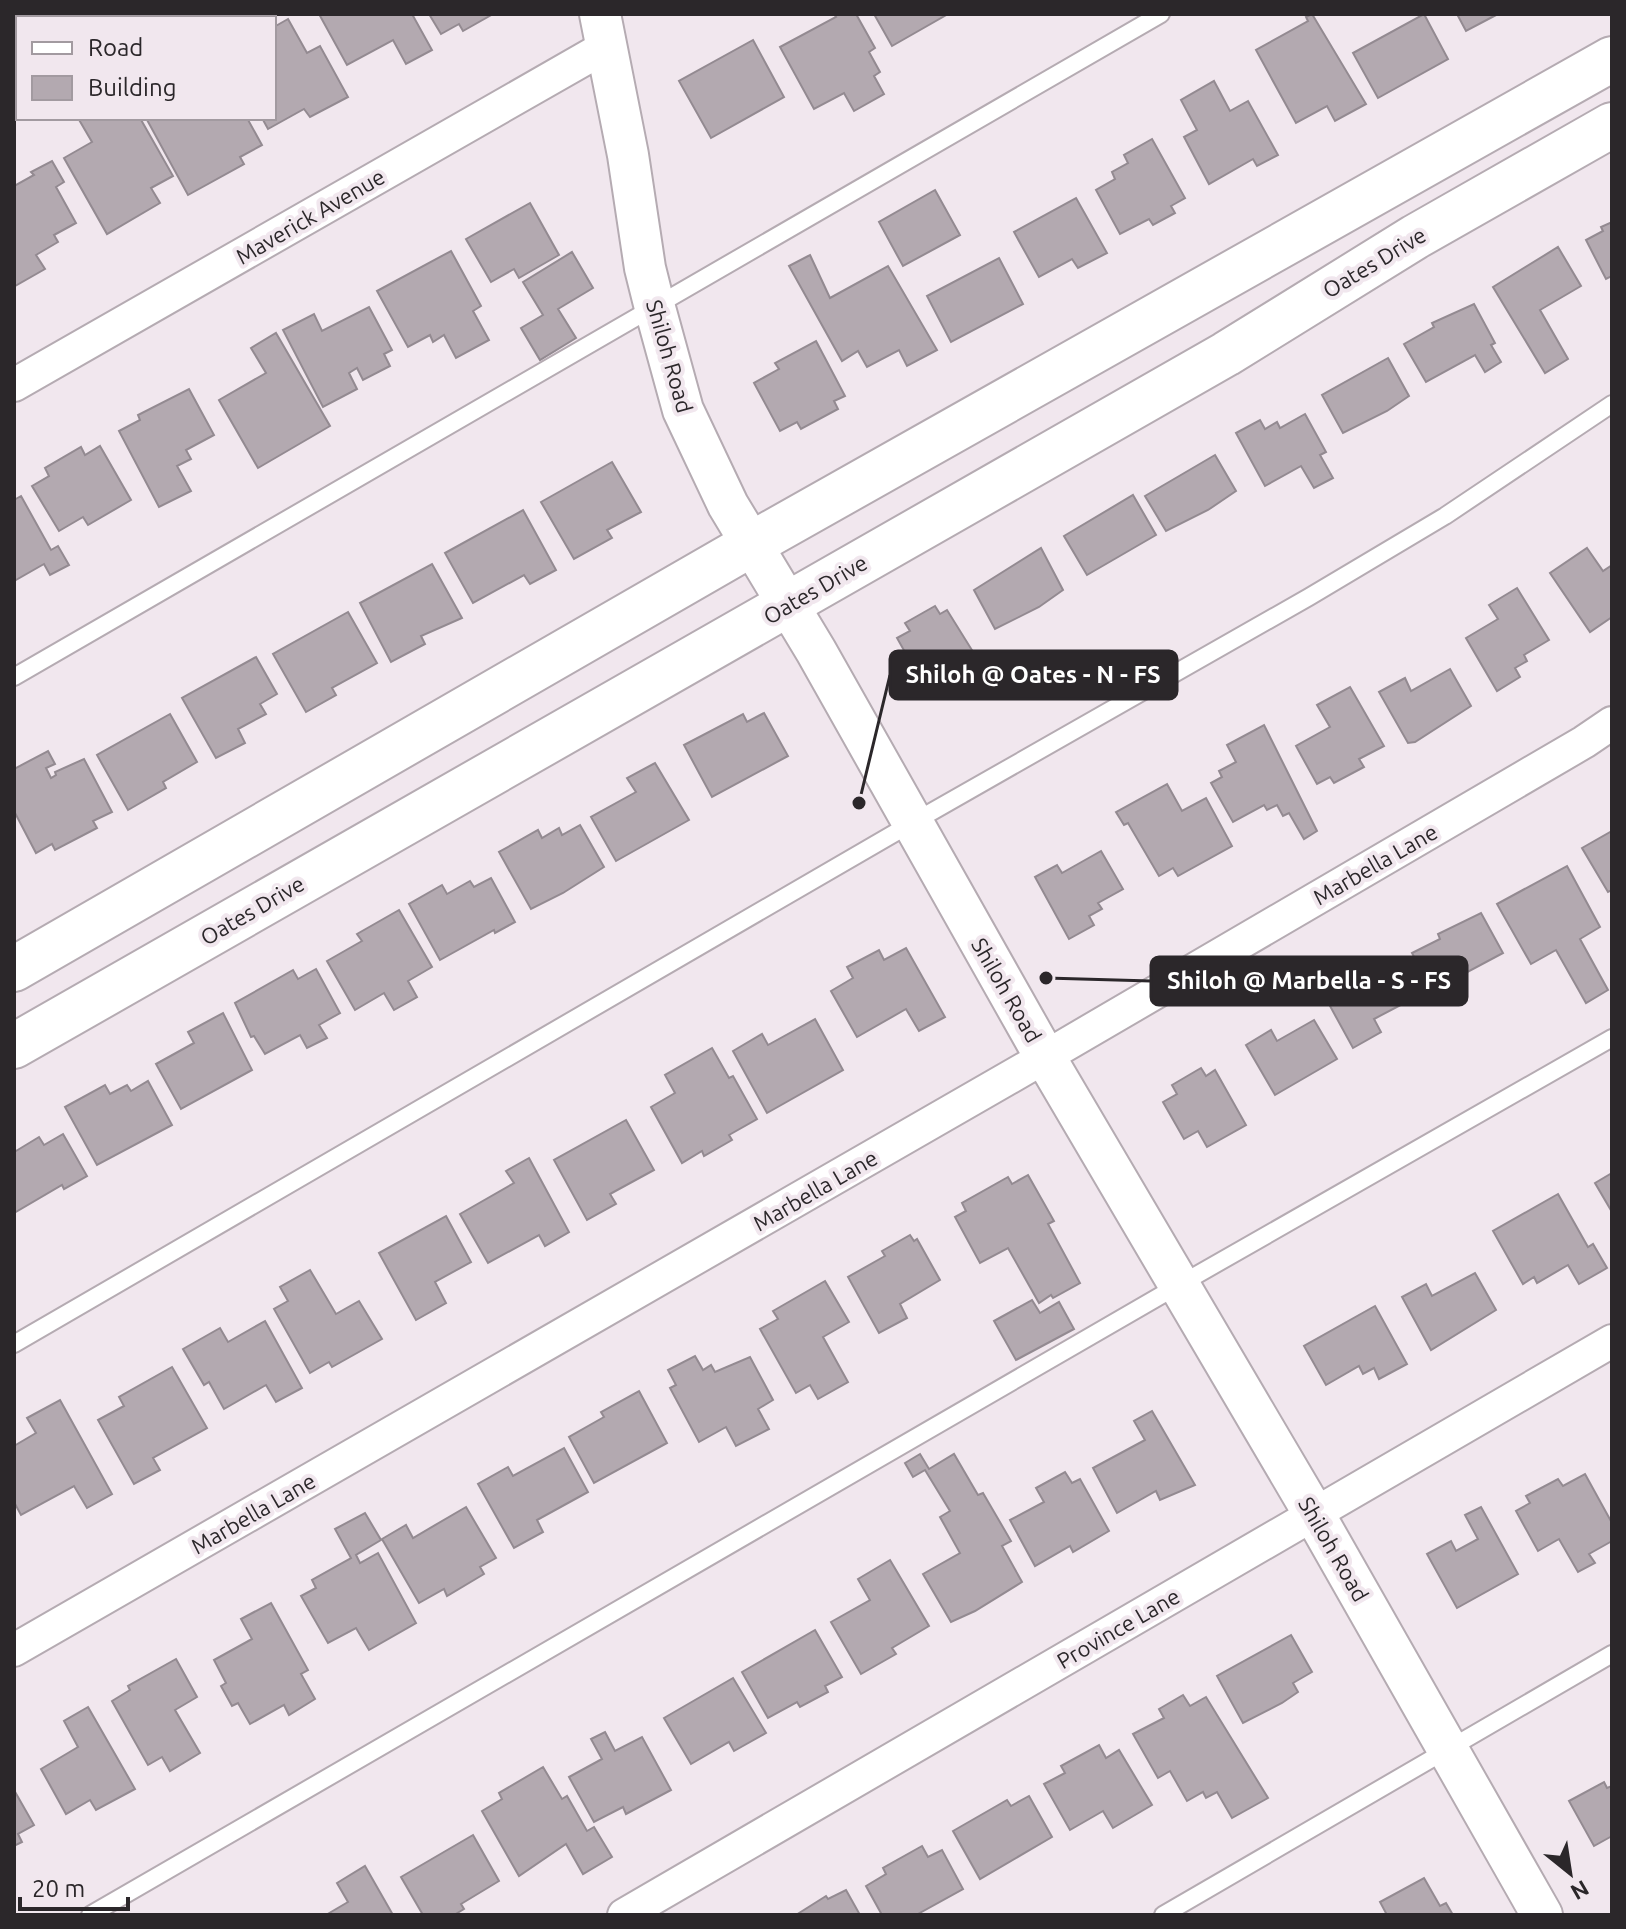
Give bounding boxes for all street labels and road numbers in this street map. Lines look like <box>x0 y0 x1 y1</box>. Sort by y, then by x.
street label: Maverick Avenue <box>231 163 389 269</box>
street label: Oates Drive <box>1318 221 1430 303</box>
street label: Shiloh Road <box>642 297 698 415</box>
street label: Oates Drive <box>759 549 871 629</box>
street label: Marbella Lane <box>1309 818 1441 910</box>
street label: Oates Drive <box>196 870 308 950</box>
street label: Shiloh Road <box>967 933 1047 1047</box>
street label: Marbella Lane <box>749 1144 881 1236</box>
street label: Marbella Lane <box>187 1467 319 1559</box>
street label: Shiloh Road <box>1294 1492 1374 1606</box>
street label: Province Lane <box>1052 1583 1184 1673</box>

